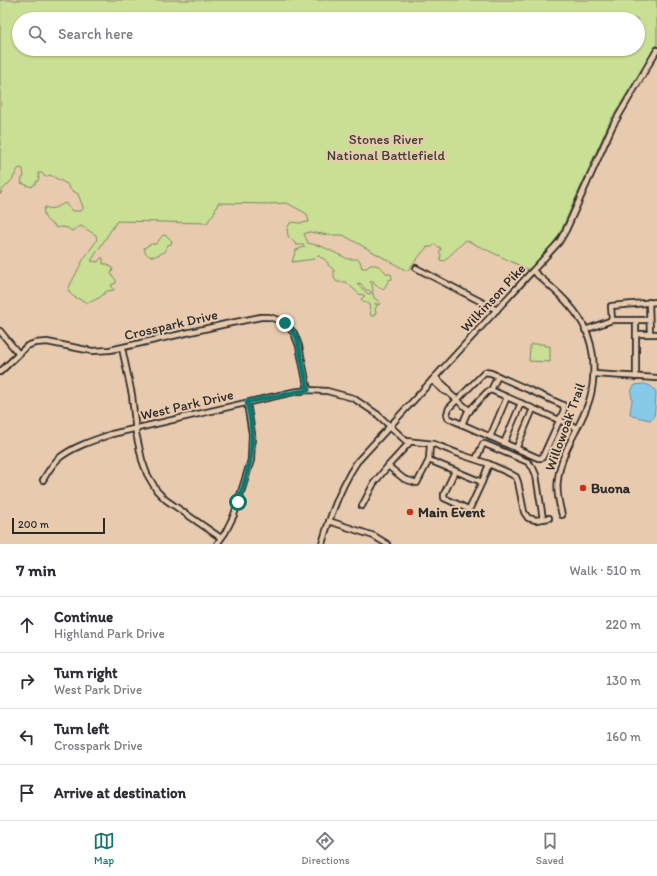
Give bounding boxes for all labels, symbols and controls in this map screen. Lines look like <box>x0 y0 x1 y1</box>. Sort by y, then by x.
search box <box>12 12 645 56</box>
icon: search <box>26 23 48 45</box>
text: Search here <box>58 25 133 43</box>
park label: Stones River National Battlefield <box>327 131 446 164</box>
street label: Wilkinson Pike <box>457 260 529 336</box>
street label: Crosspark Drive <box>122 306 220 344</box>
route end <box>276 314 294 332</box>
street label: Willowoak Trail <box>541 381 589 473</box>
street label: West Park Drive <box>139 386 235 424</box>
place label: Buona <box>591 480 631 497</box>
marker: Buona <box>578 483 588 493</box>
route start <box>229 493 247 511</box>
place label: Main Event <box>418 504 486 521</box>
marker: Main Event <box>405 507 415 517</box>
scale bar <box>12 516 105 535</box>
text: 200 m <box>18 518 49 531</box>
text: 7 min <box>16 560 56 580</box>
text: Walk · 510 m <box>570 563 641 578</box>
text: Continue <box>54 608 113 626</box>
icon: ahead <box>16 614 38 636</box>
text: 220 m <box>605 617 641 632</box>
text: Highland Park Drive <box>54 626 165 641</box>
text: Turn right <box>54 664 118 682</box>
icon: right <box>16 670 38 692</box>
text: 130 m <box>606 673 641 688</box>
text: West Park Drive <box>54 682 142 697</box>
text: Turn left <box>54 720 109 738</box>
icon: left <box>16 726 38 748</box>
text: 160 m <box>606 729 641 744</box>
text: Crosspark Drive <box>54 738 143 753</box>
icon: arrive <box>16 782 38 804</box>
text: Arrive at destination <box>54 784 186 802</box>
tab: Map <box>93 830 115 867</box>
tab: Directions <box>301 830 350 867</box>
tab: Saved <box>536 830 564 867</box>

